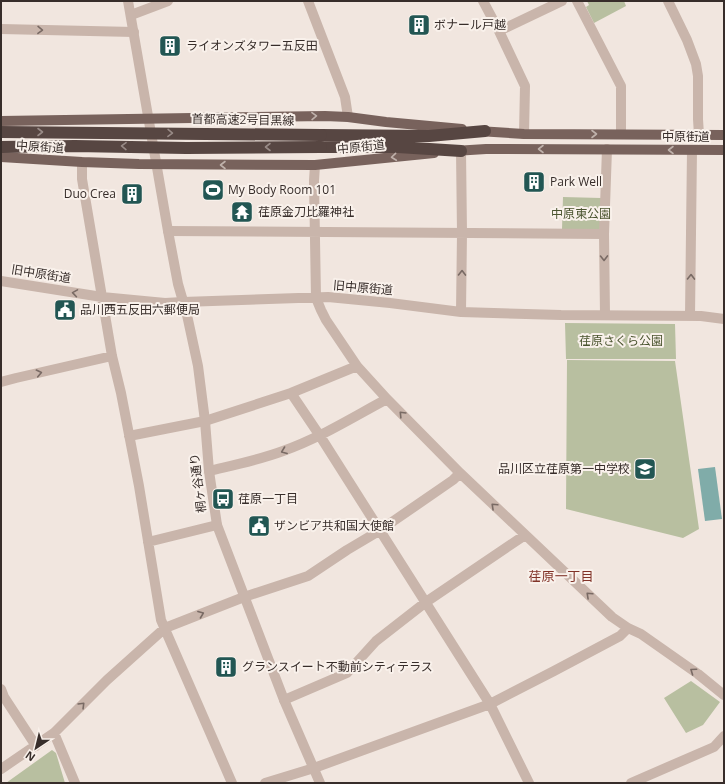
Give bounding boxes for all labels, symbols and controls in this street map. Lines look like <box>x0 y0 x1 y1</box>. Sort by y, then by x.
building icon: ボナール戸越 <box>406 12 432 38</box>
place label: ボナール戸越 <box>434 16 506 33</box>
one-way arrow <box>37 25 43 34</box>
building icon: ライオンズタワー五反田 <box>157 33 183 59</box>
place label: ライオンズタワー五反田 <box>186 37 318 54</box>
street label: 首都高速2号目黒線 <box>191 110 295 129</box>
one-way arrow <box>311 112 317 120</box>
one-way arrow <box>37 128 43 136</box>
street label: 中原街道 <box>662 128 710 145</box>
one-way arrow <box>167 129 173 137</box>
one-way arrow <box>591 130 597 138</box>
street label: 中原街道 <box>15 136 65 157</box>
street label: 中原街道 <box>336 136 386 157</box>
one-way arrow <box>121 142 127 151</box>
one-way arrow <box>265 143 271 151</box>
one-way arrow <box>538 145 544 153</box>
one-way arrow <box>668 146 674 154</box>
one-way arrow <box>391 153 397 162</box>
one-way arrow <box>220 161 226 169</box>
building icon: Park Well <box>521 169 547 195</box>
place label: Park Well <box>550 173 602 190</box>
sports icon: My Body Room 101 <box>200 177 226 203</box>
building icon: Duo Crea <box>119 181 145 207</box>
place label: My Body Room 101 <box>228 181 336 198</box>
place label: Duo Crea <box>64 185 116 202</box>
temple icon: 荏原金刀比羅神社 <box>229 199 255 225</box>
place label: 荏原金刀比羅神社 <box>258 203 354 220</box>
park label: 中原東公園 <box>551 205 611 222</box>
one-way arrow <box>600 255 608 261</box>
street label: 旧中原街道 <box>10 260 72 287</box>
one-way arrow <box>457 270 466 276</box>
one-way arrow <box>687 274 695 280</box>
street label: 旧中原街道 <box>332 276 394 299</box>
one-way arrow <box>72 289 78 298</box>
public building icon: 品川西五反田六郵便局 <box>52 297 78 323</box>
place label: 品川西五反田六郵便局 <box>80 301 200 318</box>
park label: 荏原さくら公園 <box>579 332 663 349</box>
one-way arrow <box>36 369 42 377</box>
one-way arrow <box>399 411 407 419</box>
one-way arrow <box>280 446 287 454</box>
street label: 桐ヶ谷通り <box>185 452 210 514</box>
school or university icon: 品川区立荏原第一中学校 <box>632 456 658 482</box>
place label: 品川区立荏原第一中学校 <box>498 460 630 477</box>
bus stop icon: 荏原一丁目 <box>210 486 236 512</box>
place label: 荏原一丁目 <box>238 490 298 507</box>
one-way arrow <box>491 503 499 510</box>
public building icon: ザンビア共和国大使館 <box>246 513 272 539</box>
place label: ザンビア共和国大使館 <box>274 517 394 534</box>
district label: 荏原一丁目 <box>528 567 594 585</box>
one-way arrow <box>586 592 593 599</box>
one-way arrow <box>198 610 205 618</box>
building icon: グランスイート不動前シティテラス <box>213 654 239 680</box>
place label: グランスイート不動前シティテラス <box>242 658 433 675</box>
one-way arrow <box>690 668 697 676</box>
one-way arrow <box>77 702 85 710</box>
north arrow <box>16 728 56 768</box>
text: N <box>22 748 38 765</box>

